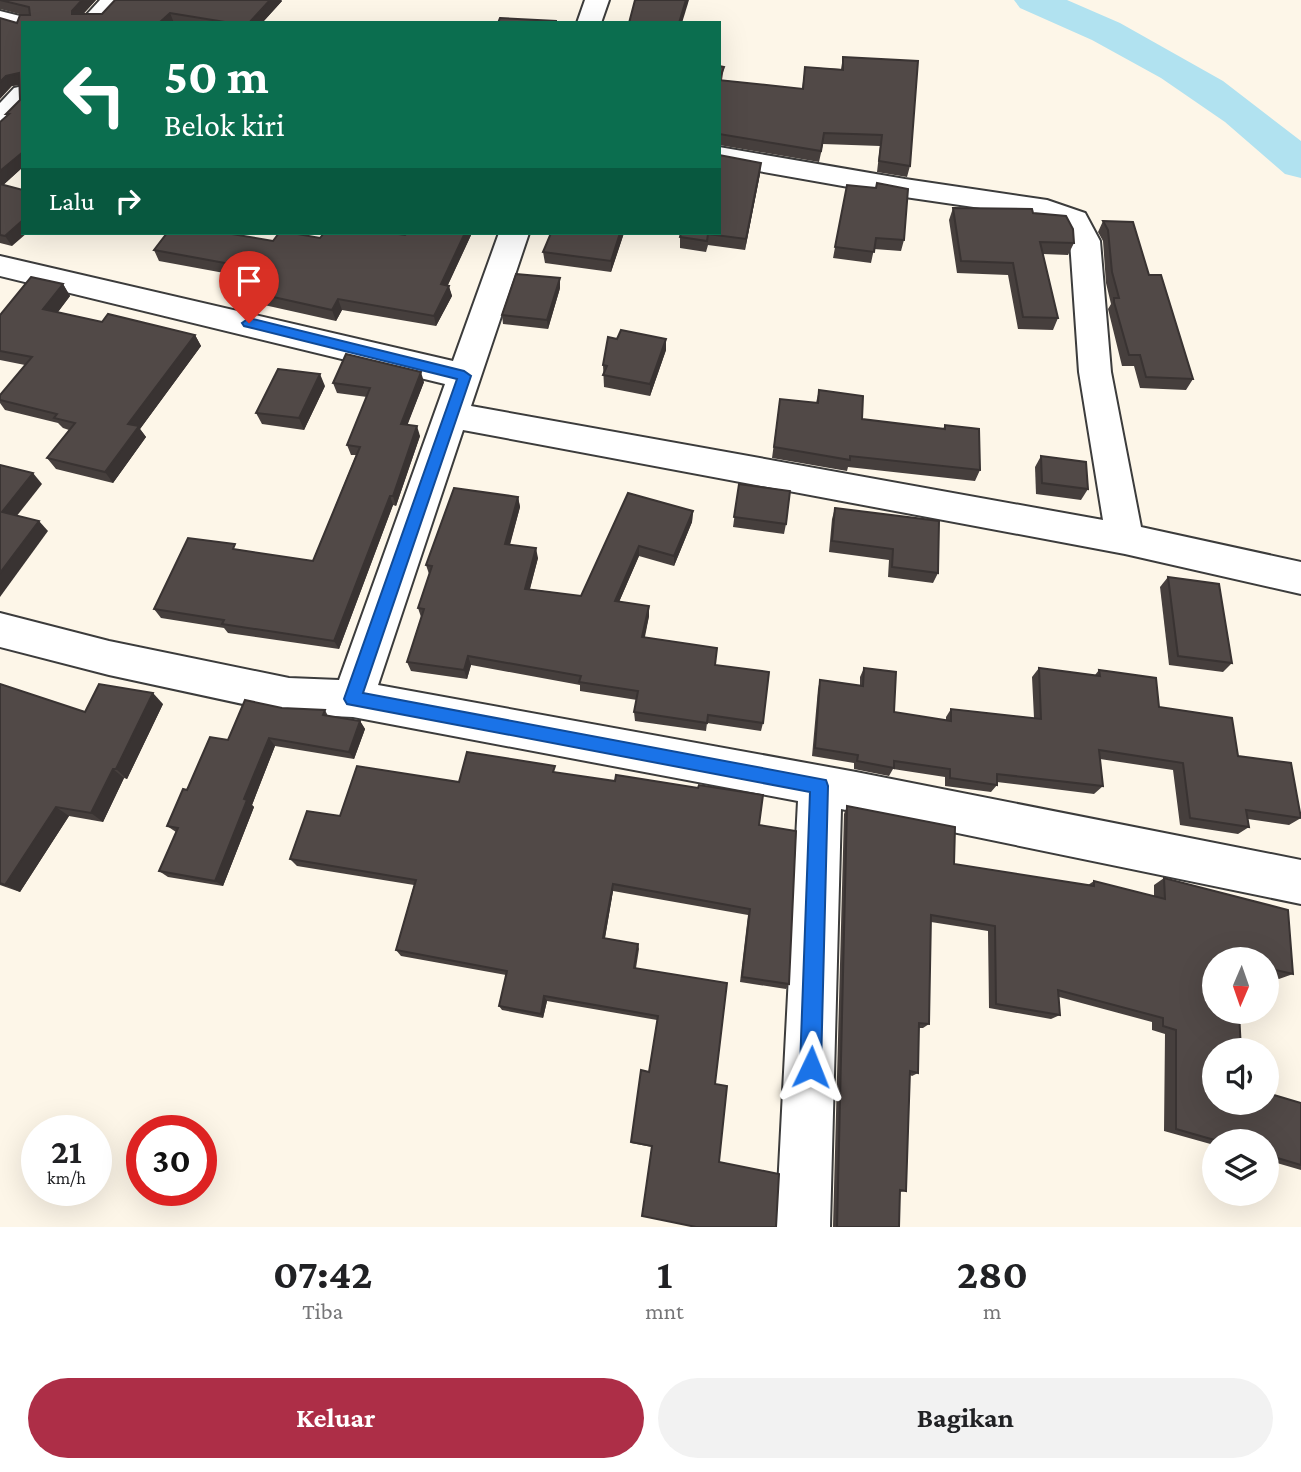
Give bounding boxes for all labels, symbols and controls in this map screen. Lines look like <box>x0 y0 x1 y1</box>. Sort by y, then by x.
icon: left <box>49 49 140 140</box>
text: 50 m <box>164 49 269 104</box>
text: Belok kiri <box>164 107 285 143</box>
icon: right <box>109 182 147 220</box>
text: Lalu <box>49 187 95 216</box>
pin <box>219 251 279 323</box>
icon: arrive <box>230 262 268 300</box>
north arrow <box>1202 947 1279 1024</box>
map controls <box>1202 947 1279 1206</box>
position arrow <box>774 1030 848 1104</box>
button: sound <box>1202 1038 1279 1115</box>
speed limit sign: 30 <box>126 1115 217 1206</box>
button: layers <box>1202 1129 1279 1206</box>
text: 21 <box>51 1132 82 1171</box>
text: km/h <box>47 1168 86 1188</box>
text: 07:42 <box>273 1250 372 1297</box>
text: 1 <box>657 1250 672 1297</box>
text: 280 <box>957 1250 1028 1297</box>
text: Tiba <box>302 1298 343 1324</box>
text: mnt <box>645 1298 684 1324</box>
text: m <box>983 1298 1002 1324</box>
button: Keluar <box>28 1378 644 1458</box>
button: Bagikan <box>658 1378 1273 1458</box>

